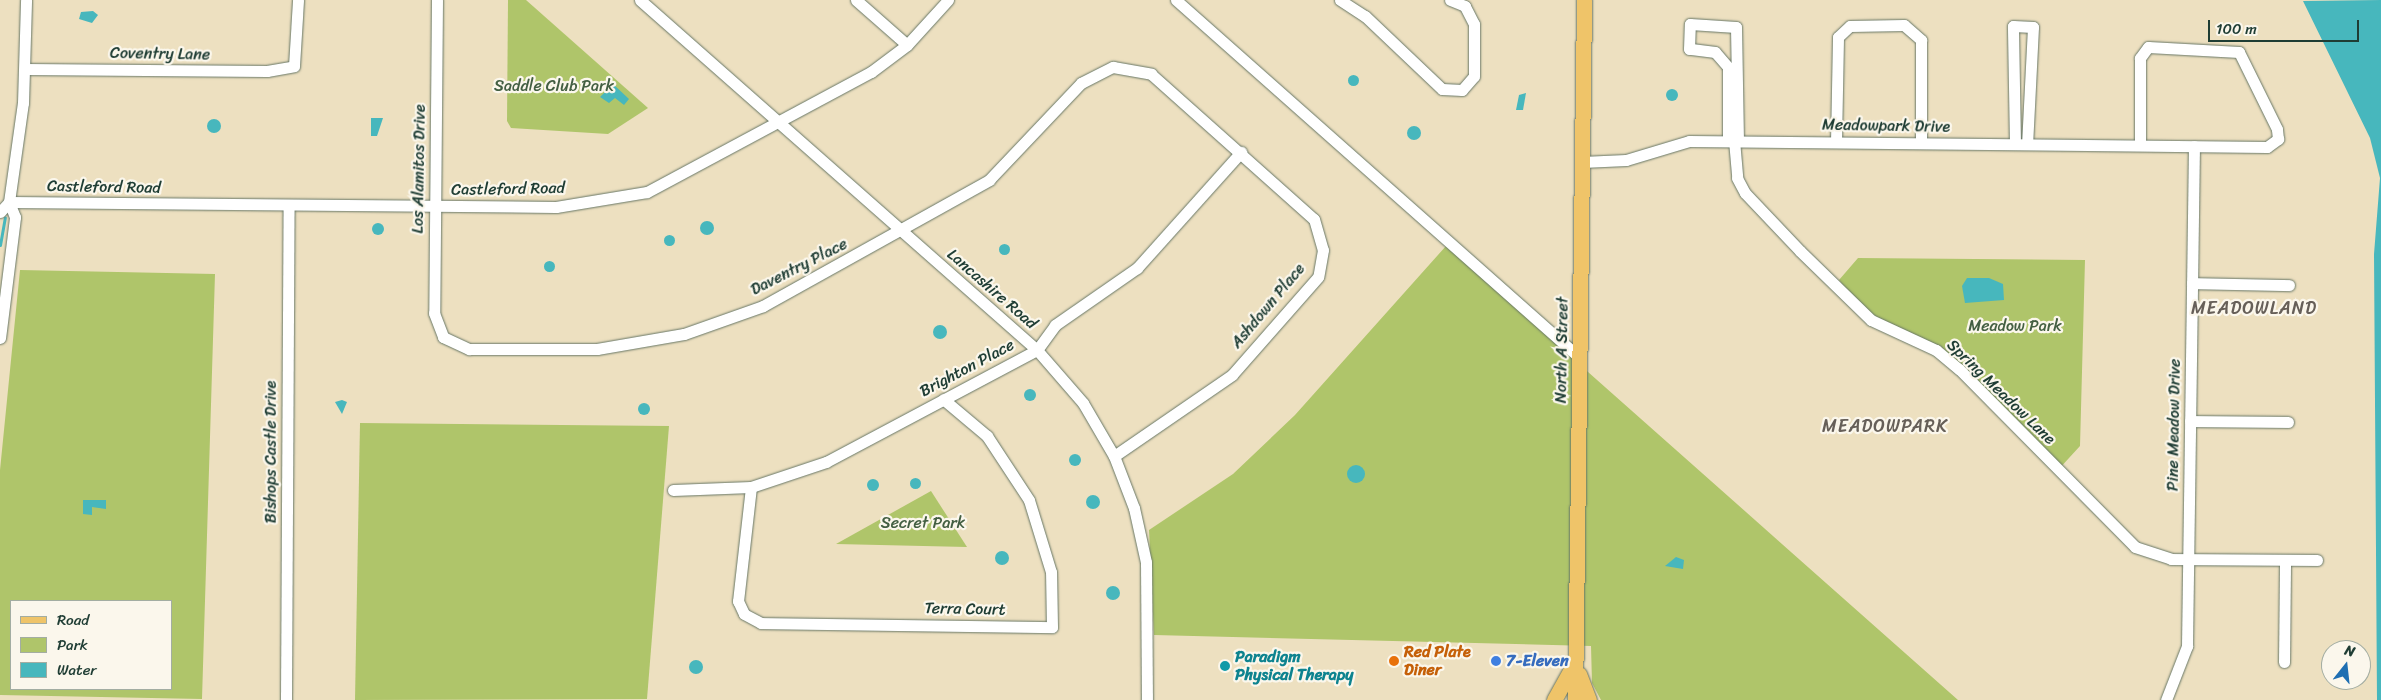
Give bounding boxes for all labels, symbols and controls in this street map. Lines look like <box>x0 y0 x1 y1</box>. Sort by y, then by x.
scale bar <box>2211 10 2362 42</box>
text: 100 m <box>2216 16 2257 42</box>
street label: Coventry Lane <box>110 44 210 64</box>
park label: Saddle Club Park <box>494 76 614 96</box>
street label: Los Alamitos Drive <box>408 104 430 234</box>
street label: Meadowpark Drive <box>1822 115 1950 137</box>
street label: Castleford Road <box>47 176 161 198</box>
street label: Castleford Road <box>451 178 565 200</box>
street label: Daventry Place <box>747 234 851 300</box>
street label: Lancashire Road <box>943 245 1041 333</box>
street label: Ashdown Place <box>1227 260 1309 352</box>
street label: North A Street <box>1551 297 1573 403</box>
district label: MEADOWLAND <box>2189 297 2319 319</box>
park label: Meadow Park <box>1968 316 2062 336</box>
street label: Brighton Place <box>917 335 1017 401</box>
street label: Spring Meadow Lane <box>1943 335 2059 449</box>
street label: Pine Meadow Drive <box>2163 359 2185 491</box>
street label: Bishops Castle Drive <box>261 380 281 524</box>
district label: MEADOWPARK <box>1821 415 1949 437</box>
park label: Secret Park <box>881 513 965 533</box>
street label: Terra Court <box>924 599 1006 619</box>
legend <box>10 600 172 690</box>
text: Road <box>57 607 89 633</box>
text: Park <box>57 632 88 658</box>
text: N <box>2342 638 2358 664</box>
north arrow <box>2321 640 2371 690</box>
place label: Red Plate Diner <box>1404 642 1472 680</box>
place label: Paradigm Physical Therapy <box>1235 647 1354 685</box>
place label: 7-Eleven <box>1506 651 1569 671</box>
marker: Red Plate Diner <box>1388 655 1400 667</box>
marker: 7-Eleven <box>1490 655 1502 667</box>
text: Water <box>57 657 97 683</box>
marker: Paradigm Physical Therapy <box>1219 660 1231 672</box>

